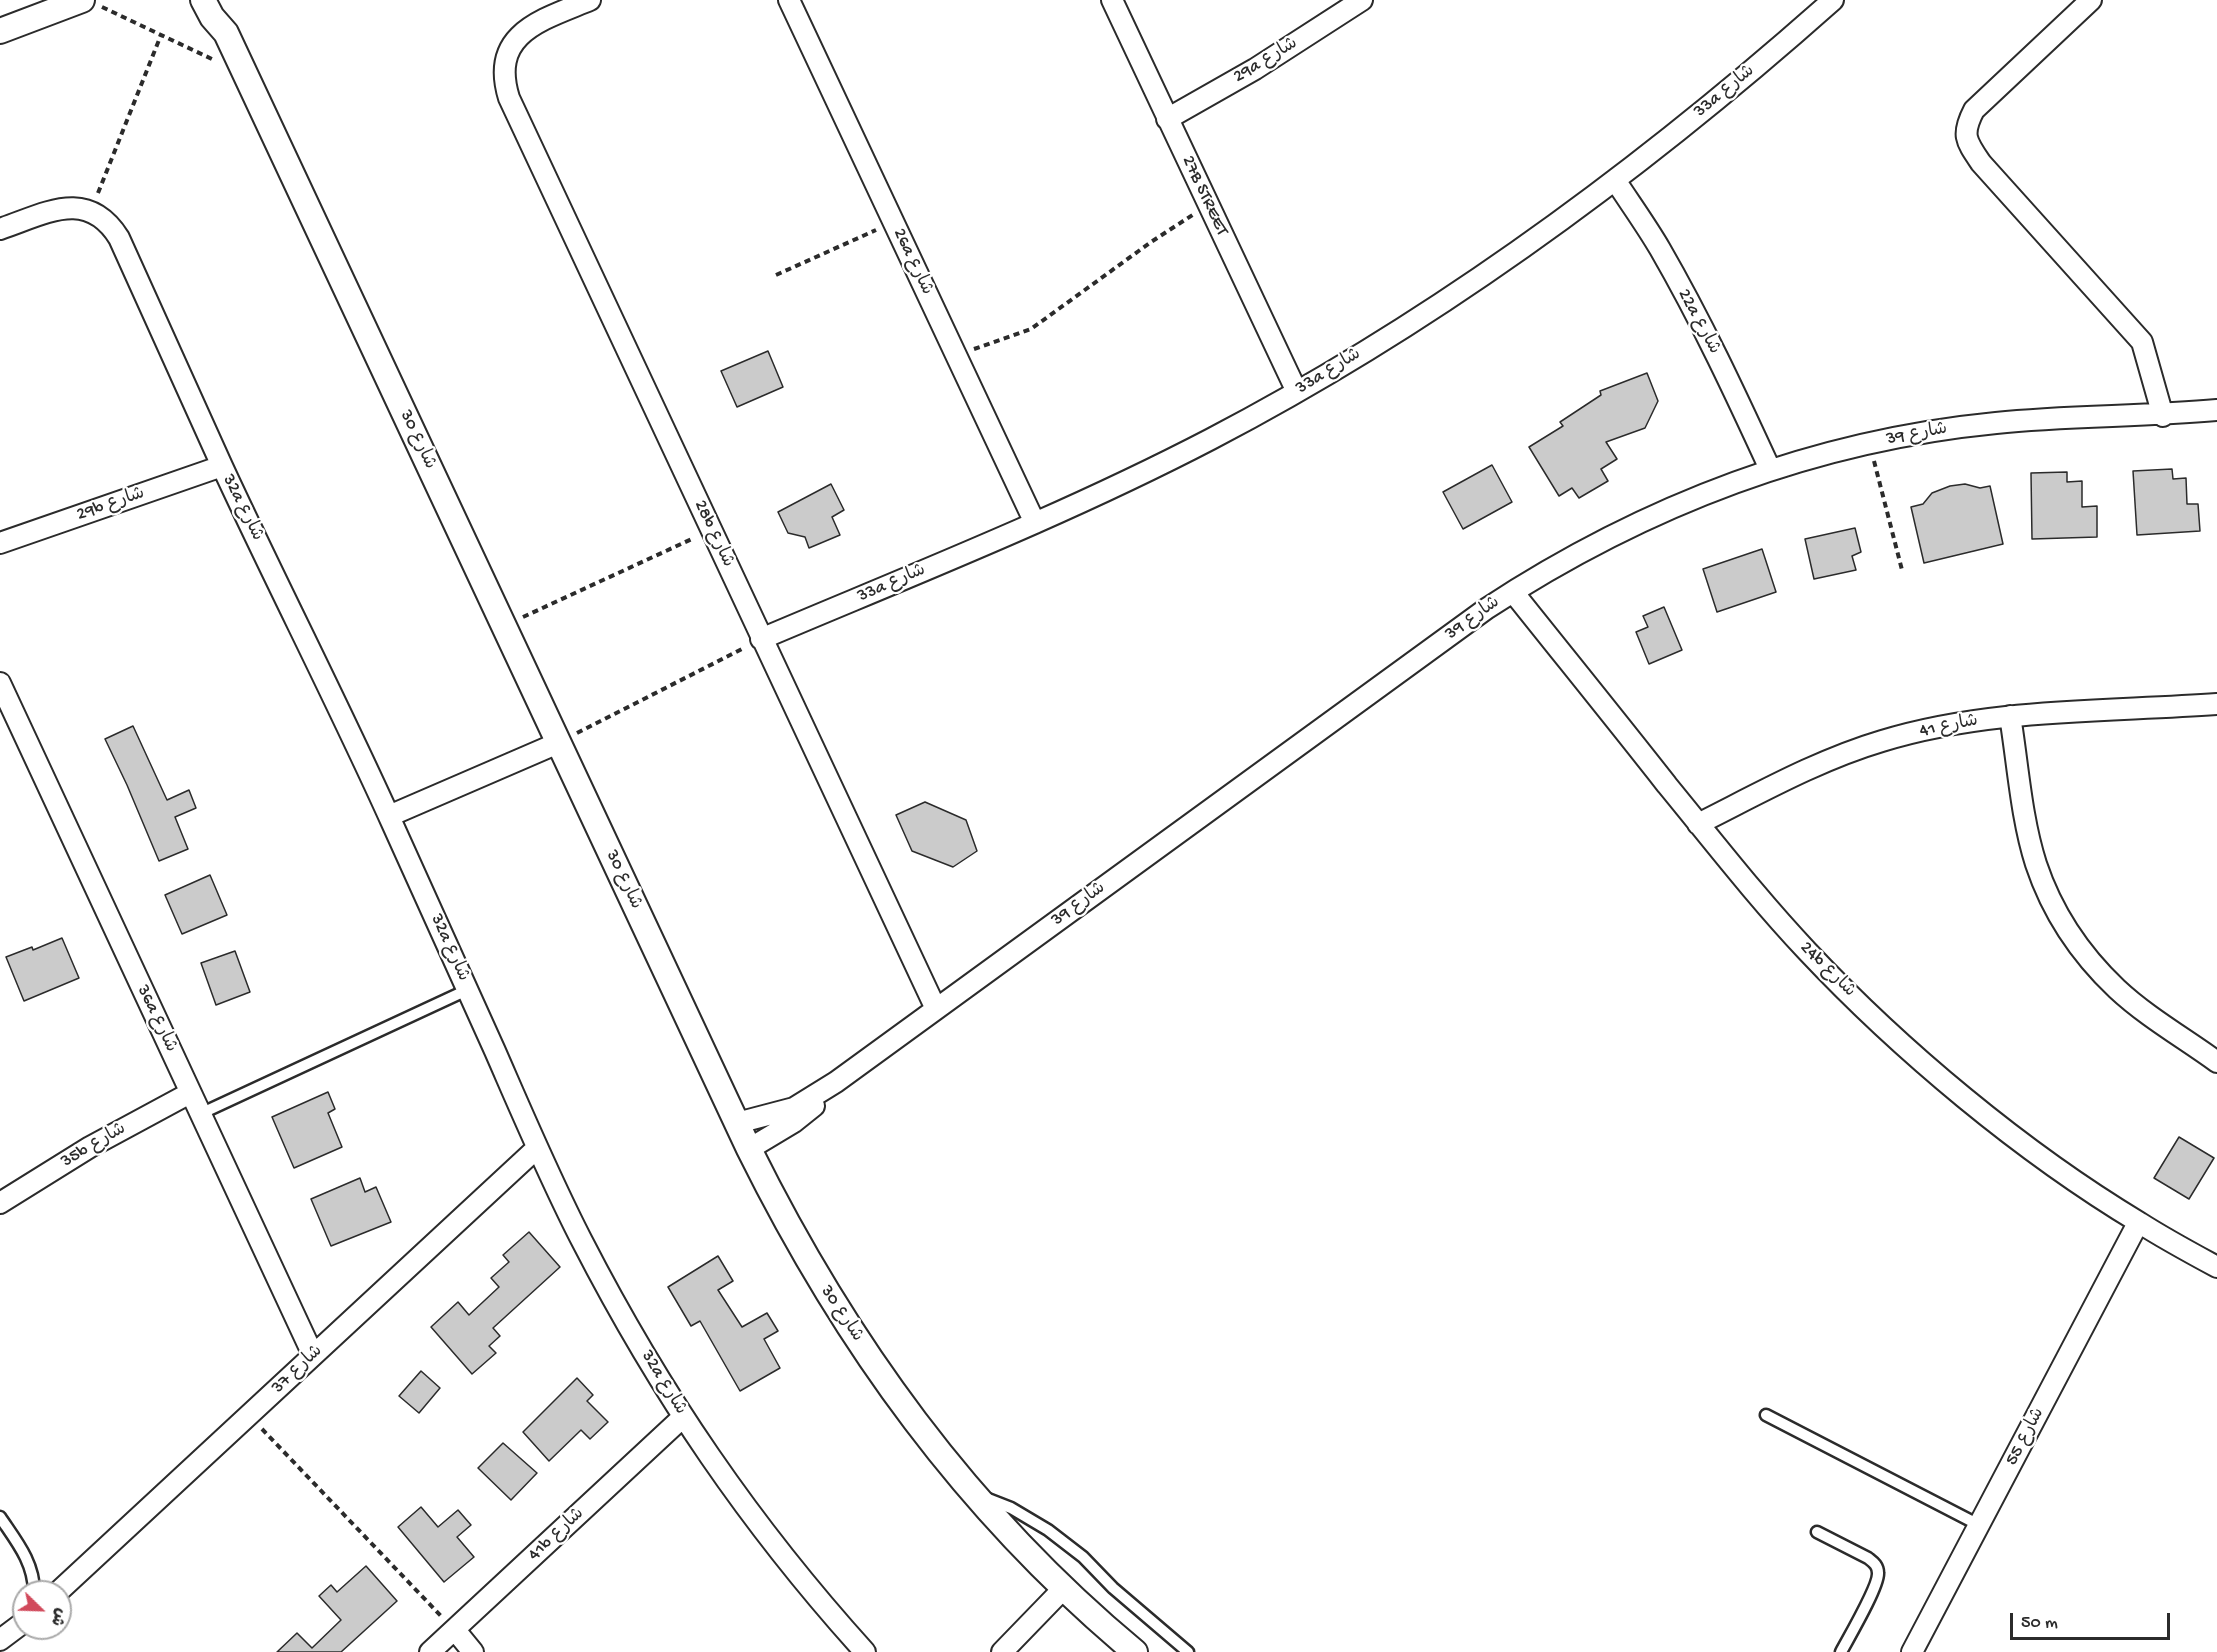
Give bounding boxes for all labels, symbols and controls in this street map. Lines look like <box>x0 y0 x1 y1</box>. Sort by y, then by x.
street label: 29a شارع <box>1230 33 1302 89</box>
street label: 33a شارع <box>1690 61 1760 123</box>
street label: 27B STREET <box>1176 153 1232 239</box>
street label: 26a شارع <box>887 225 937 299</box>
street label: 22a شارع <box>1672 286 1724 358</box>
street label: 33a شارع <box>1293 344 1365 400</box>
street label: شارع 30 <box>394 407 440 473</box>
street label: شارع 39 <box>1885 419 1949 451</box>
street label: 32a شارع <box>217 471 267 545</box>
street label: 29b شارع <box>74 483 148 527</box>
street label: 28b شارع <box>688 497 738 571</box>
street label: 33a شارع <box>855 560 929 608</box>
street label: شارع 39 <box>1442 592 1504 646</box>
street label: شارع 41 <box>1918 711 1980 743</box>
street label: شارع 30 <box>600 847 646 913</box>
street label: شارع 39 <box>1048 878 1110 932</box>
street label: 32a شارع <box>425 911 473 985</box>
street label: 24b شارع <box>1795 938 1859 1002</box>
street label: 36a شارع <box>131 982 181 1056</box>
street label: 35b شارع <box>58 1119 130 1173</box>
street label: شارع 30 <box>815 1282 867 1346</box>
street label: شارع 37 <box>268 1341 328 1399</box>
street label: 32a شارع <box>635 1347 691 1419</box>
street label: شارع 55 <box>2002 1404 2050 1470</box>
street label: 41b شارع <box>525 1504 589 1566</box>
north arrow <box>12 1580 72 1640</box>
scale bar <box>2013 1601 2174 1639</box>
text: ش <box>45 1605 69 1628</box>
text: 50 m <box>2021 1613 2058 1634</box>

